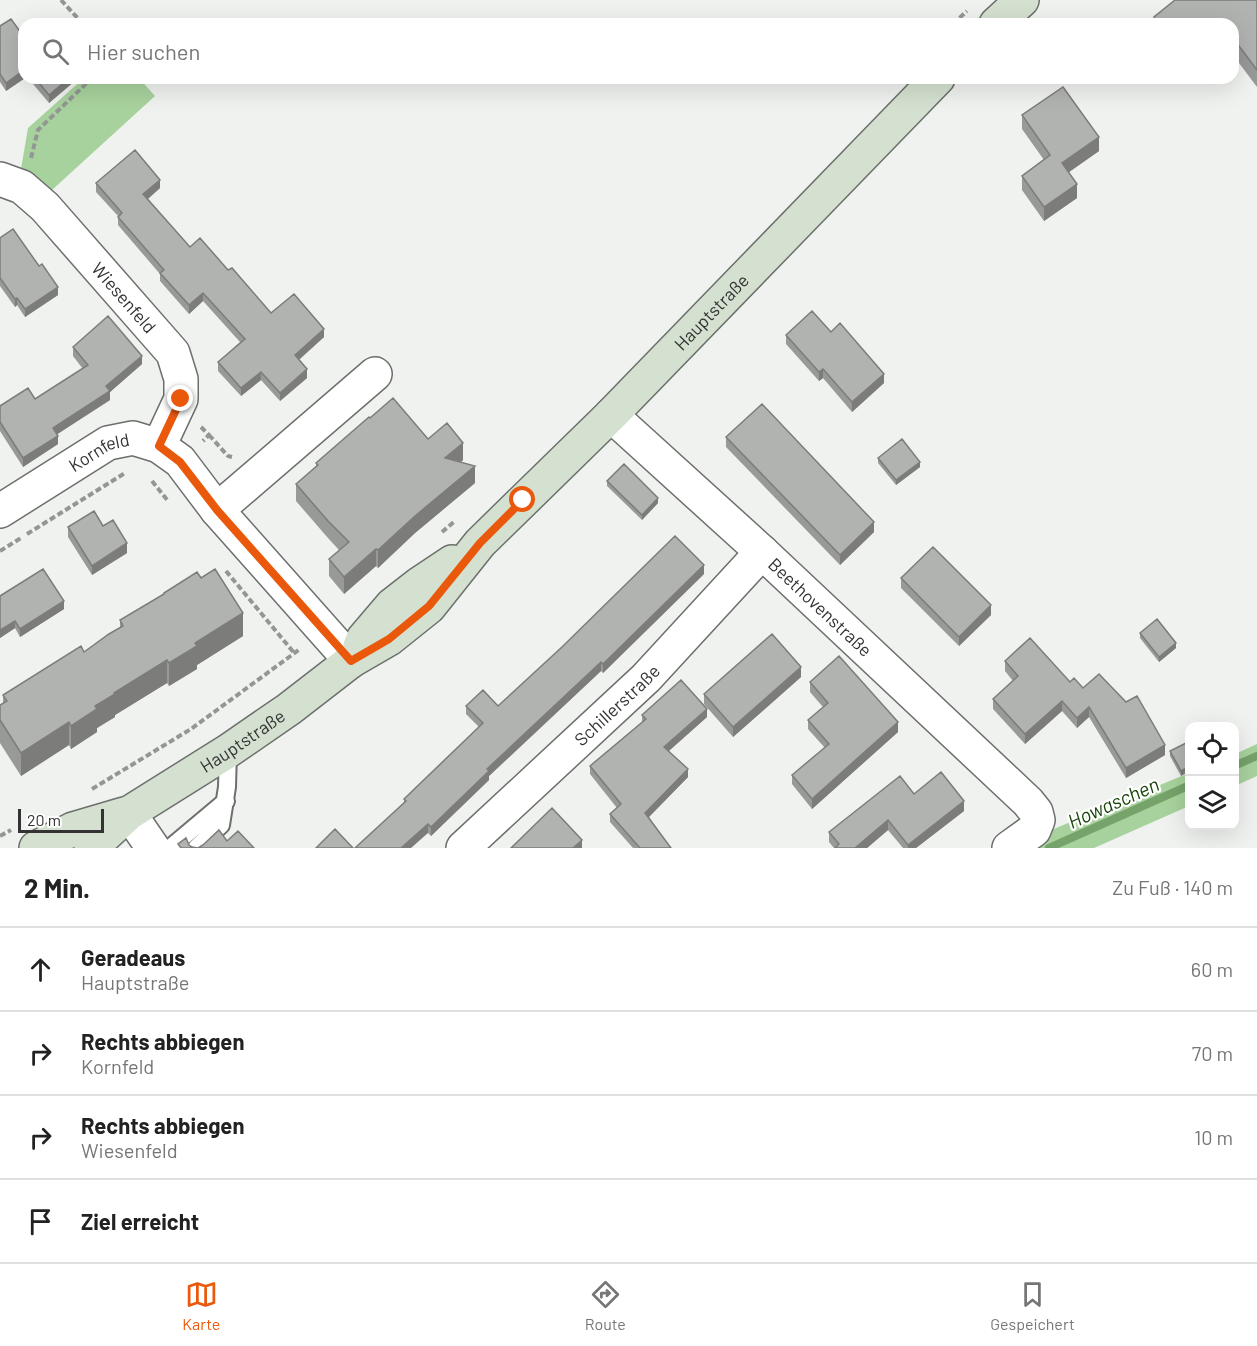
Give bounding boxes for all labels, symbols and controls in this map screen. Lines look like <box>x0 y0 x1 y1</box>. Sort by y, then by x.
search box <box>18 18 1239 84</box>
icon: search <box>39 35 72 68</box>
text: Hier suchen <box>87 38 200 64</box>
street label: Wiesenfeld <box>87 257 161 337</box>
street label: Hauptstraße <box>669 269 753 354</box>
route end <box>167 385 193 411</box>
street label: Kornfeld <box>64 428 131 476</box>
route start <box>509 486 535 512</box>
street label: Beethovenstraße <box>764 553 877 661</box>
street label: Schillerstraße <box>569 660 664 750</box>
street label: Hauptstraße <box>196 704 289 777</box>
map controls <box>1185 722 1239 830</box>
button: locate <box>1185 722 1239 776</box>
water label: Howaschen <box>1064 771 1162 833</box>
button: layers <box>1185 776 1239 830</box>
scale bar <box>18 806 104 834</box>
text: 20 m <box>27 810 61 829</box>
text: 2 Min. <box>24 872 90 903</box>
text: Zu Fuß · 140 m <box>1112 875 1233 899</box>
text: Geradeaus <box>81 944 185 970</box>
icon: ahead <box>24 953 57 986</box>
text: 60 m <box>1191 957 1233 981</box>
text: Hauptstraße <box>81 970 189 994</box>
text: Rechts abbiegen <box>81 1028 244 1054</box>
icon: right <box>24 1037 57 1070</box>
text: 70 m <box>1192 1041 1233 1065</box>
text: Kornfeld <box>81 1054 154 1078</box>
text: Rechts abbiegen <box>81 1112 244 1138</box>
icon: right <box>24 1121 57 1154</box>
text: 10 m <box>1194 1125 1233 1149</box>
text: Wiesenfeld <box>81 1138 178 1162</box>
icon: arrive <box>24 1205 57 1238</box>
text: Ziel erreicht <box>81 1208 199 1234</box>
tab: Karte <box>182 1278 220 1333</box>
tab: Route <box>585 1278 626 1333</box>
tab: Gespeichert <box>990 1278 1075 1333</box>

